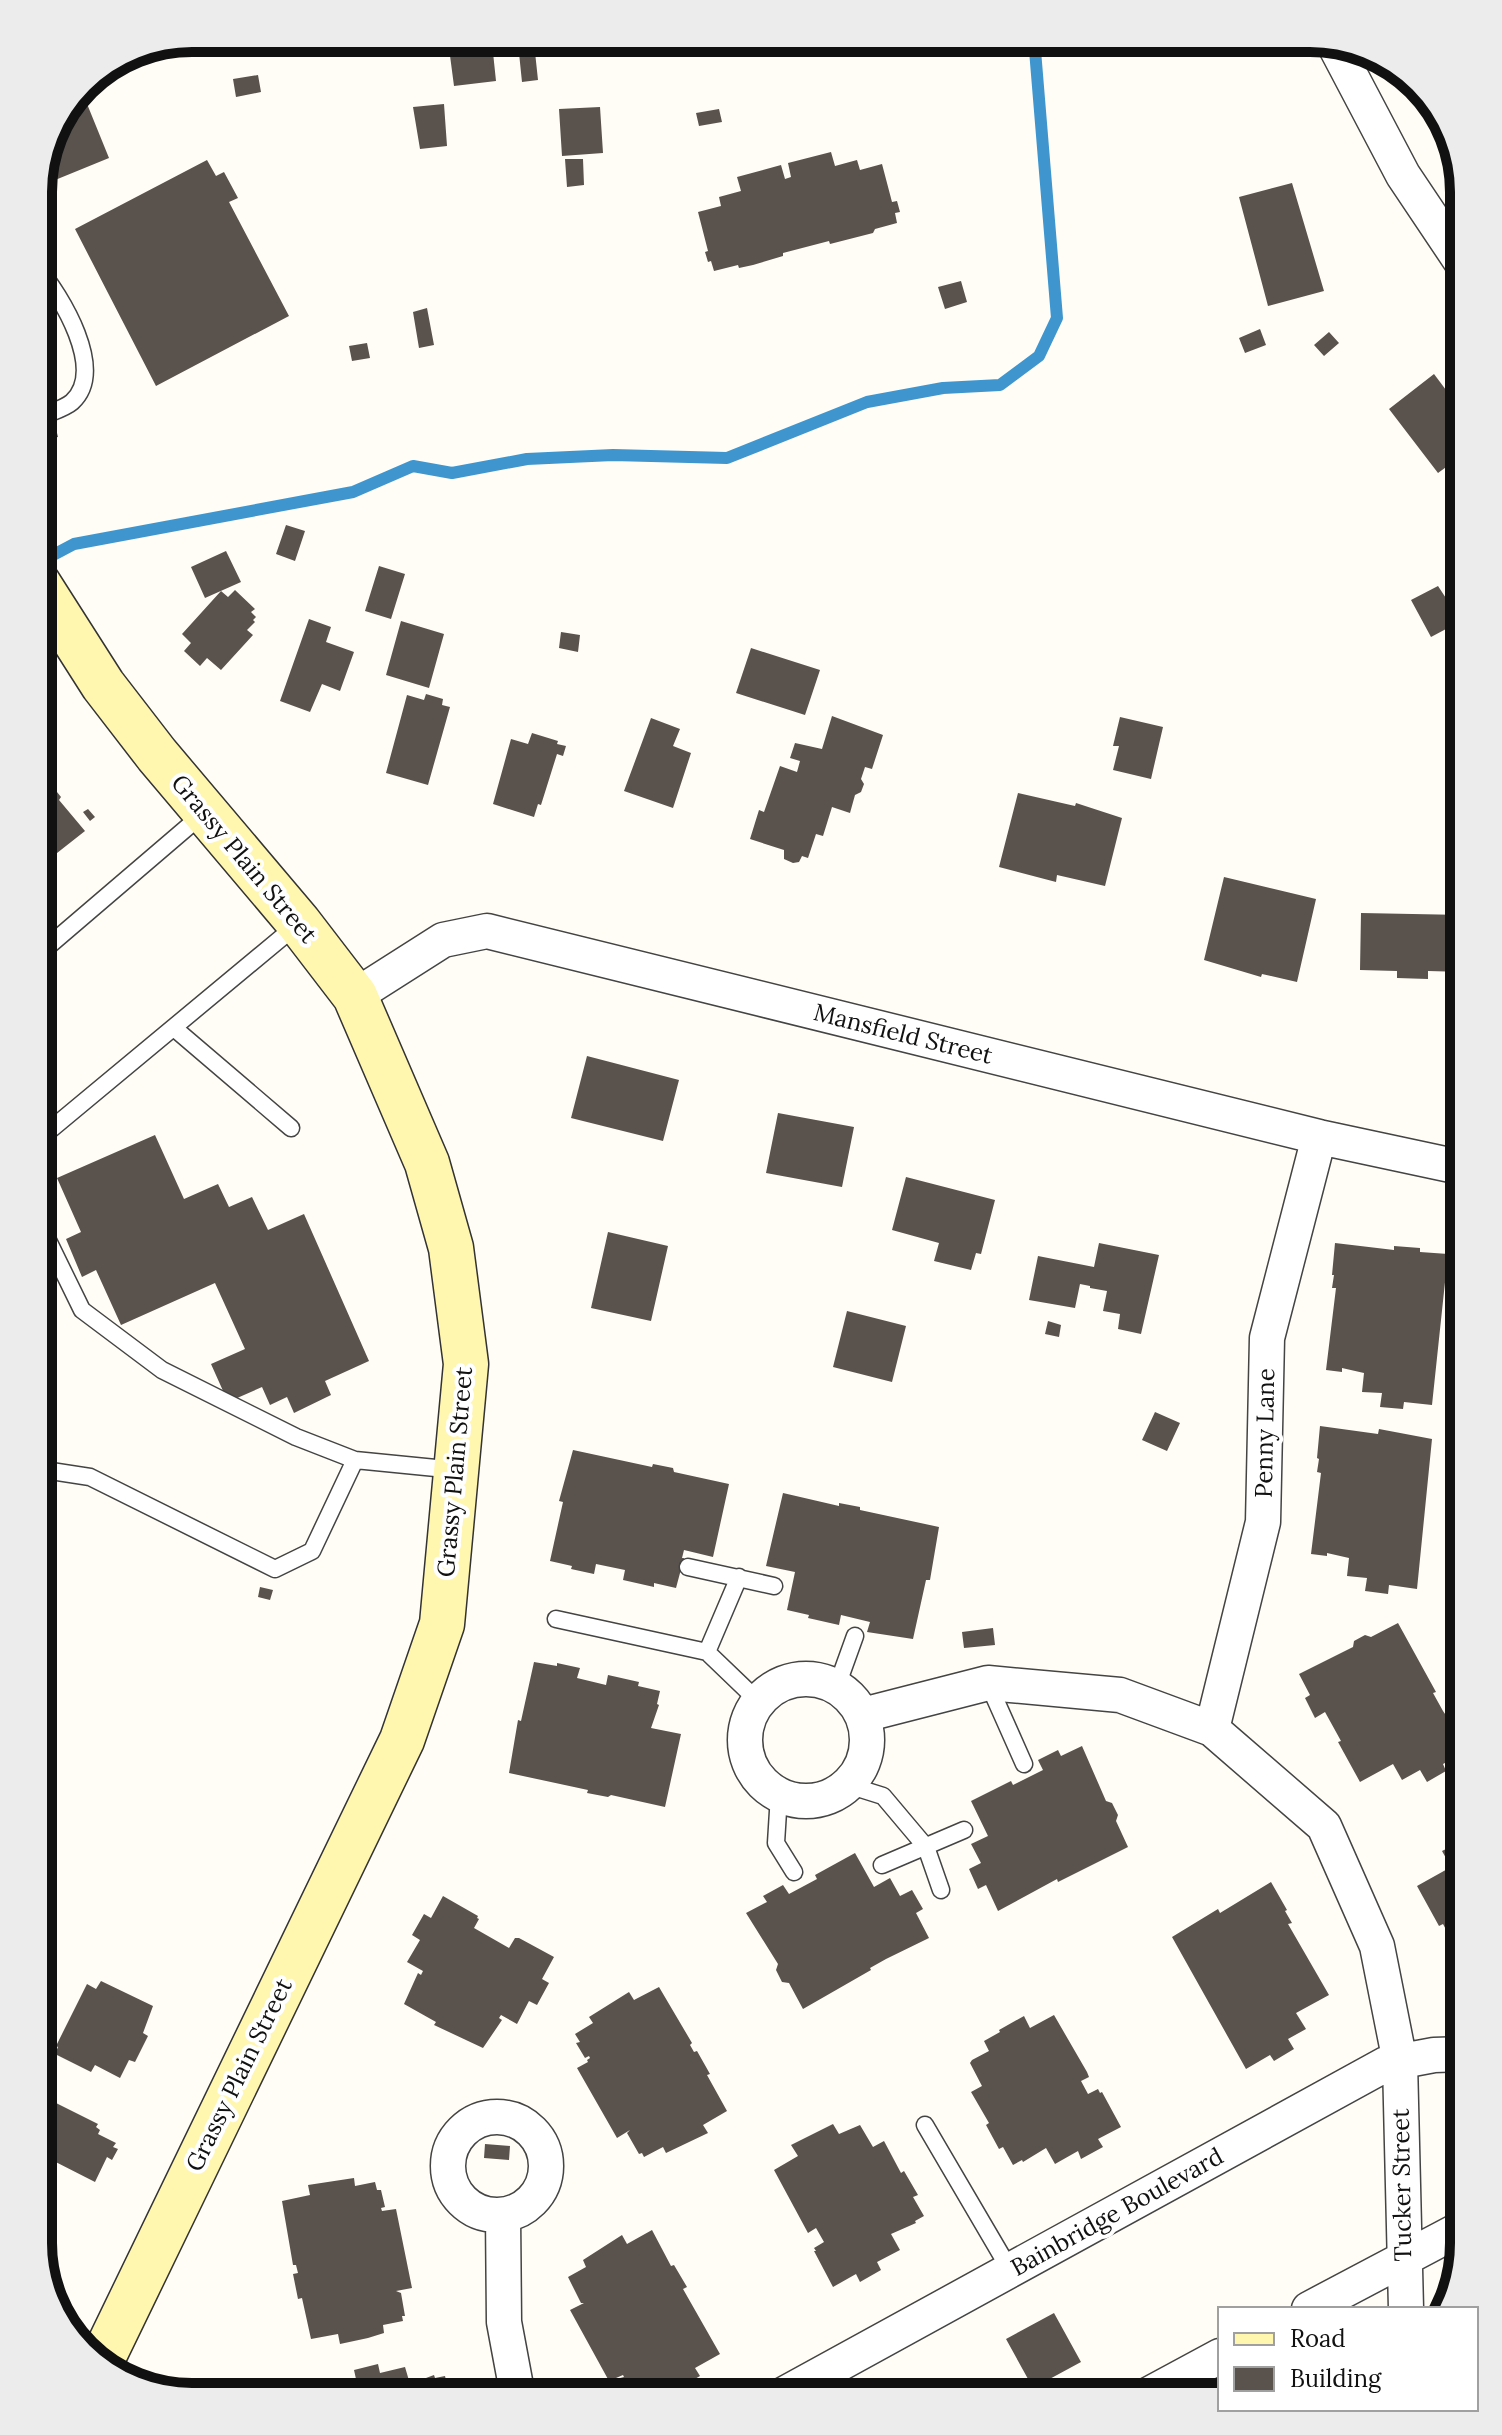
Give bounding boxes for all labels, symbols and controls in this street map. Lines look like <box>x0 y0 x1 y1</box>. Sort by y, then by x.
street label: Grassy Plain Street <box>165 768 325 950</box>
street label: Mansfield Street <box>810 996 996 1071</box>
street label: Grassy Plain Street <box>430 1365 479 1578</box>
street label: Penny Lane <box>1248 1368 1281 1498</box>
street label: Grassy Plain Street <box>178 1973 299 2176</box>
street label: Tucker Street <box>1385 2108 1418 2262</box>
street label: Bainbridge Boulevard <box>1005 2140 1228 2283</box>
legend <box>1218 2307 1478 2411</box>
text: Road <box>1290 2323 1346 2354</box>
text: Building <box>1290 2363 1382 2394</box>

